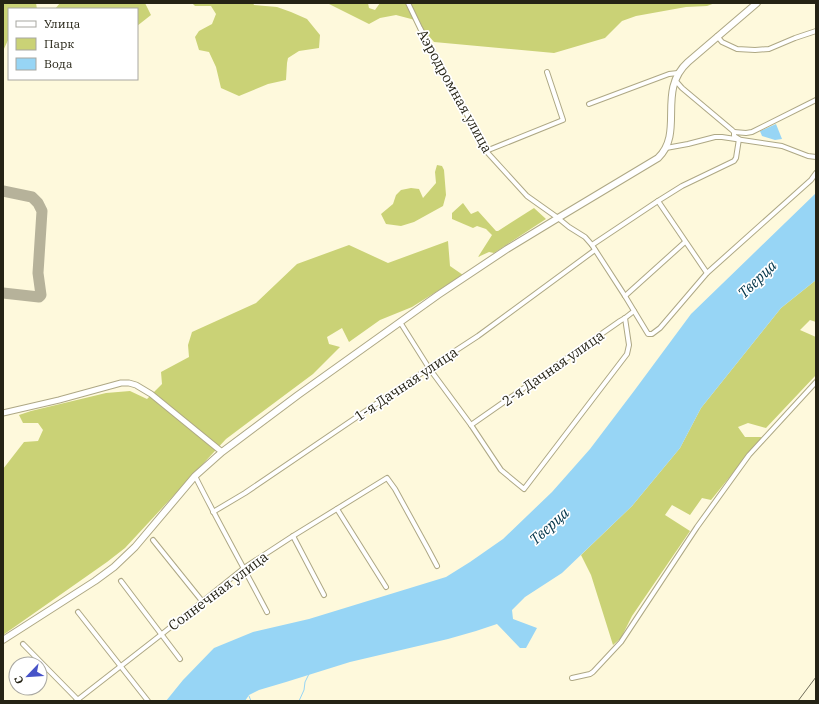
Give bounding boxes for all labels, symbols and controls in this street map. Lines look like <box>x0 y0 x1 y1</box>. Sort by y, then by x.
legend <box>8 8 138 80</box>
text: Улица <box>44 16 81 31</box>
street label: Аэродромная улица <box>413 26 497 156</box>
text: Парк <box>44 36 74 51</box>
text: Вода <box>44 56 73 71</box>
water label: Тверца <box>733 255 781 302</box>
street label: 2-я Дачная улица <box>498 326 608 410</box>
street label: 1-я Дачная улица <box>351 343 461 425</box>
water label: Тверца <box>525 503 573 549</box>
street label: Солнечная улица <box>165 547 272 634</box>
north arrow <box>8 656 48 696</box>
text: С <box>11 674 27 687</box>

